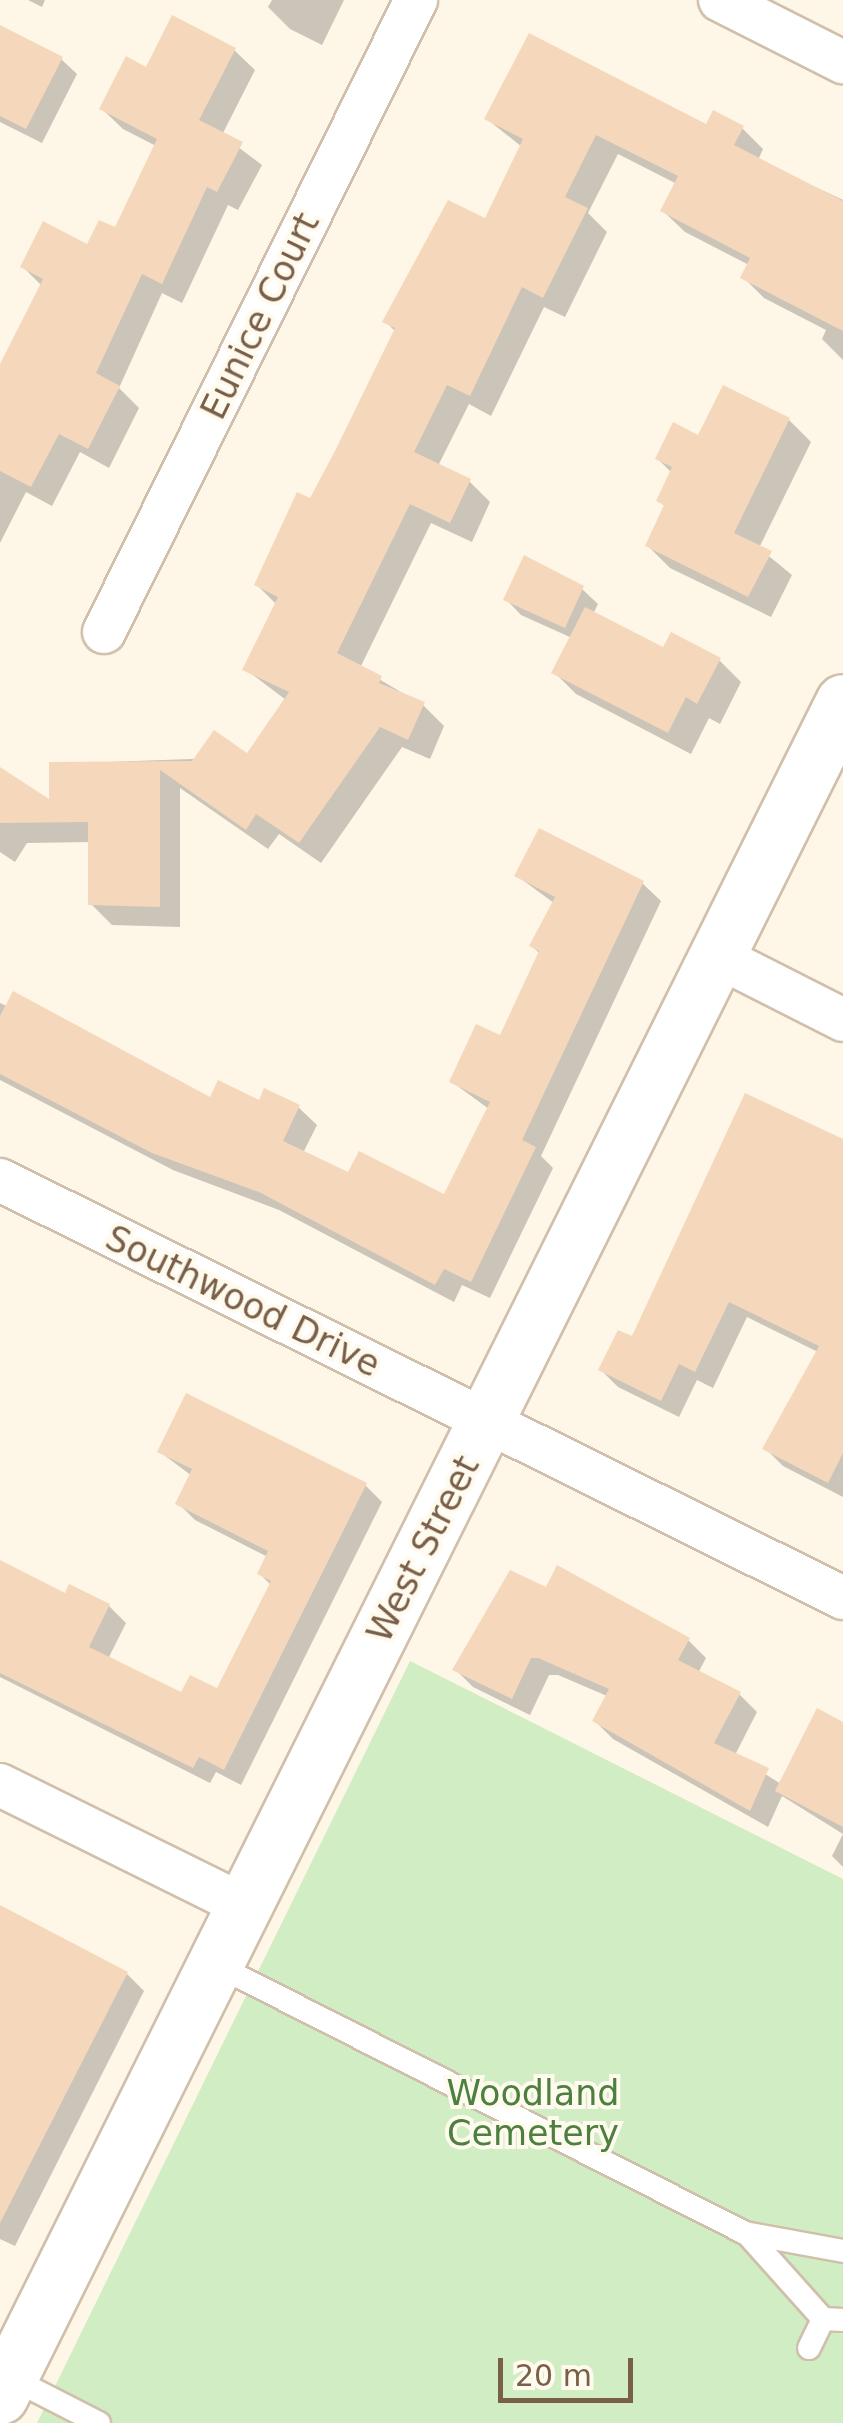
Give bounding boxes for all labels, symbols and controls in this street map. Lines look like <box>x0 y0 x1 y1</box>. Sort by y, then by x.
street label: Eunice Court <box>192 206 328 426</box>
street label: Southwood Drive <box>99 1216 387 1386</box>
street label: West Street <box>358 1449 488 1649</box>
park label: Woodland Cemetery <box>446 2072 620 2154</box>
scale bar <box>503 2338 638 2400</box>
text: 20 m <box>515 2358 592 2393</box>

